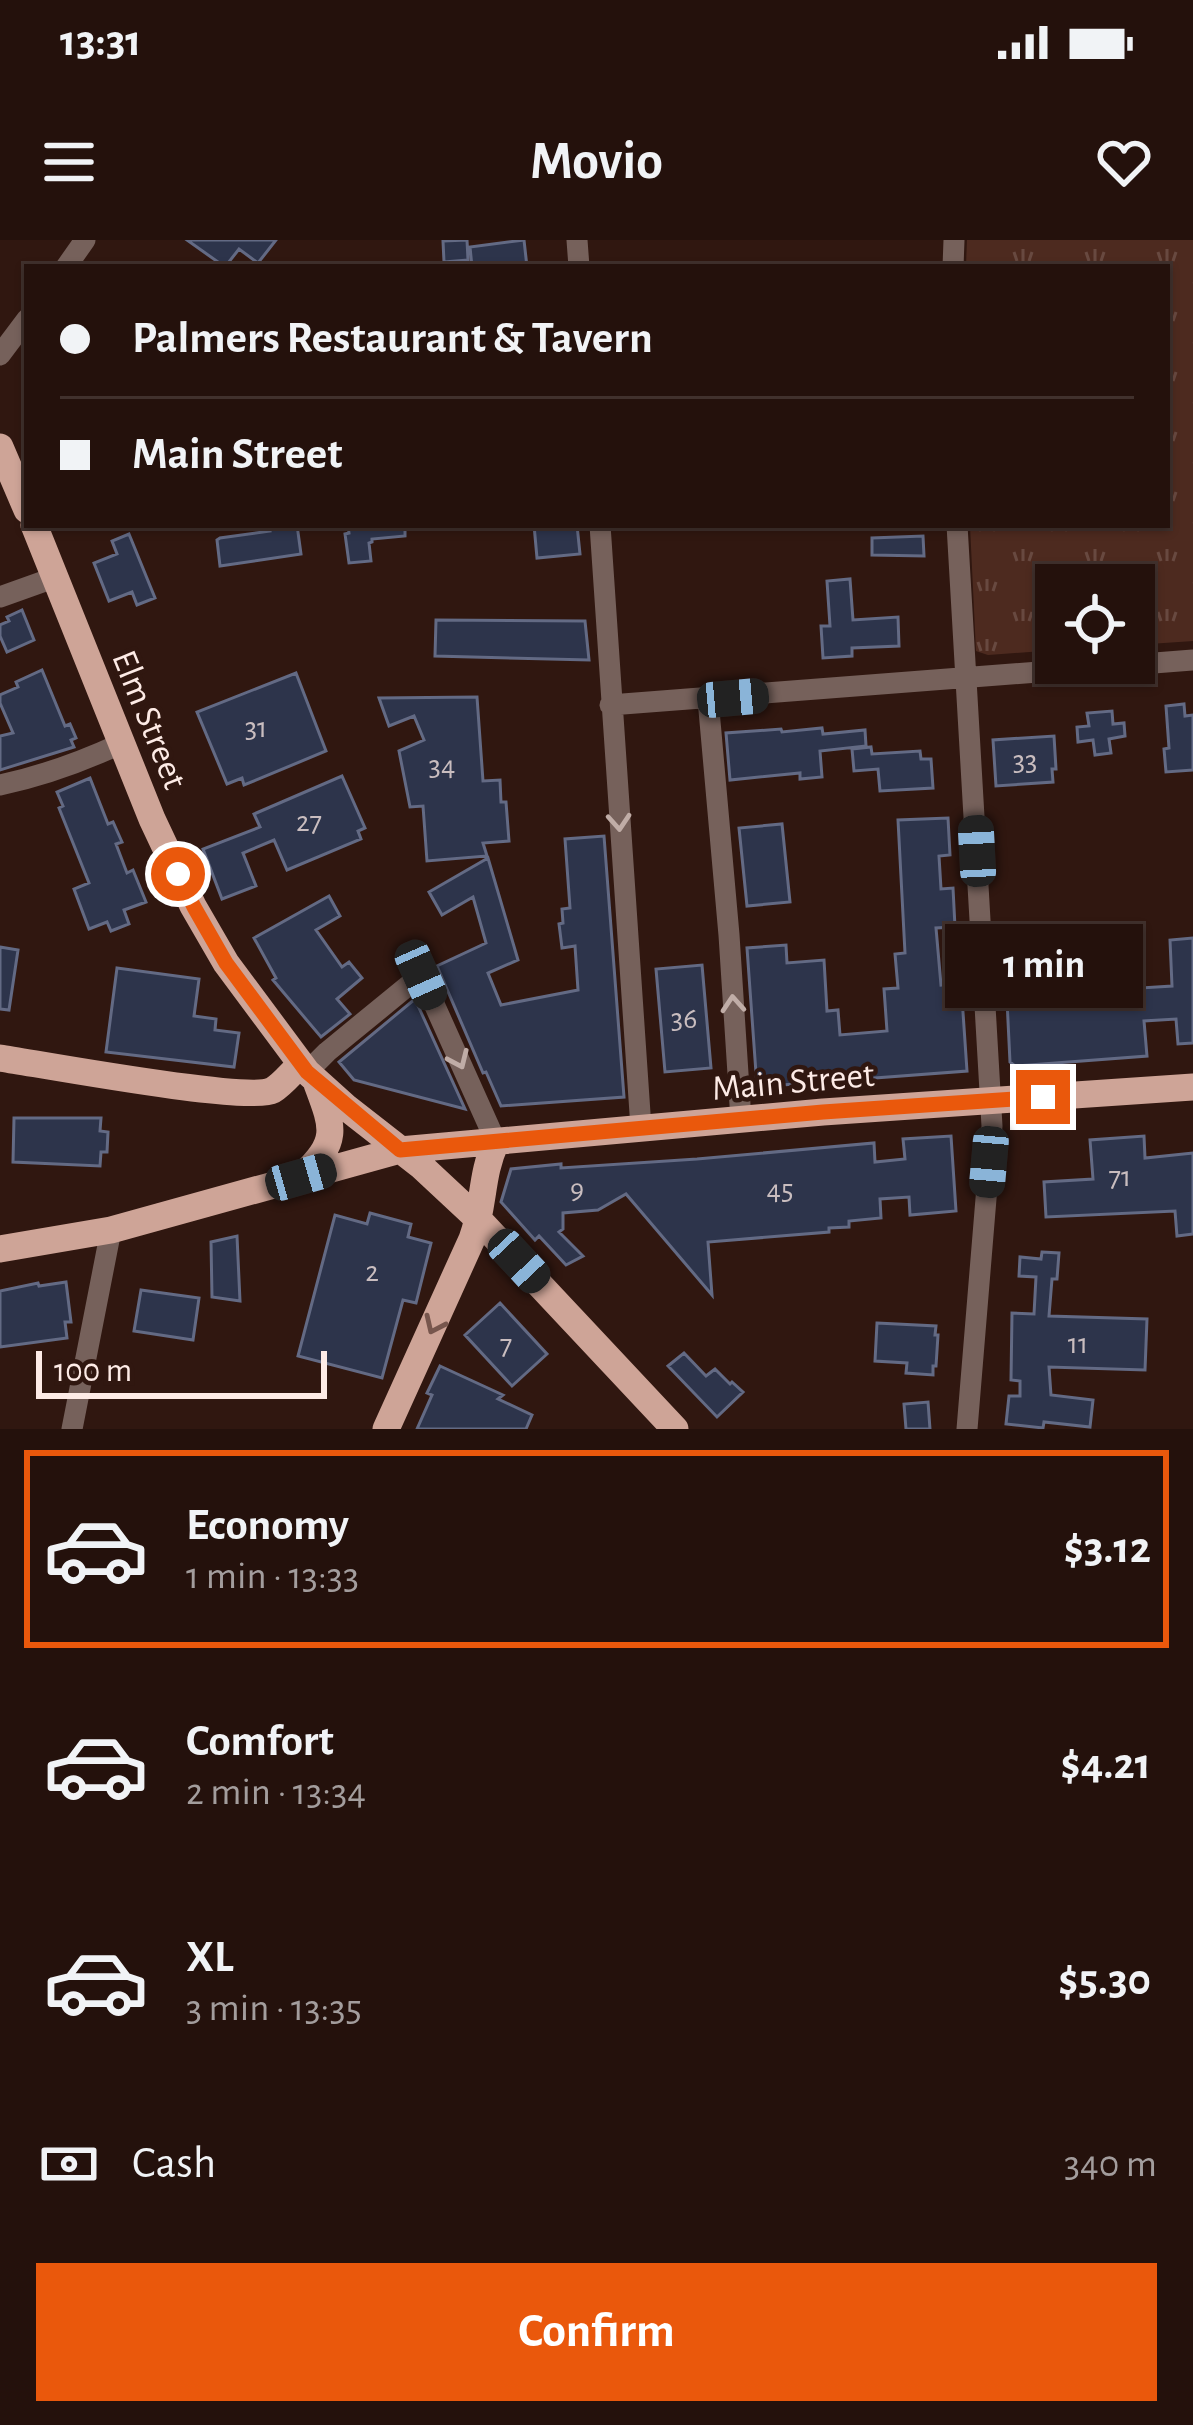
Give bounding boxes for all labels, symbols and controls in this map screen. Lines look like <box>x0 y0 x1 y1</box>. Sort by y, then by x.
text: 13:31 <box>60 19 142 64</box>
icon: menu <box>36 129 102 195</box>
icon: heart <box>1091 129 1157 195</box>
text: Movio <box>530 135 663 189</box>
text: Palmers Restaurant & Tavern <box>132 316 653 361</box>
text: Main Street <box>132 432 342 477</box>
map controls <box>1035 564 1155 684</box>
button: locate <box>1035 564 1155 684</box>
street label: Elm Street <box>105 645 193 795</box>
car <box>696 677 770 719</box>
house number: 31 <box>245 713 267 743</box>
house number: 33 <box>1013 746 1037 776</box>
house number: 34 <box>429 751 455 781</box>
house number: 27 <box>296 807 322 837</box>
one-way arrow <box>605 812 631 831</box>
car <box>957 814 997 888</box>
route start <box>151 847 205 901</box>
callout: 1 min <box>944 923 1142 1007</box>
car <box>390 935 452 1015</box>
text: 1 min <box>1003 946 1085 985</box>
one-way arrow <box>721 994 747 1013</box>
house number: 36 <box>671 1004 697 1034</box>
one-way arrow <box>444 1048 468 1069</box>
street label: Main Street <box>711 1057 876 1107</box>
route end <box>1016 1070 1070 1124</box>
car <box>968 1125 1010 1199</box>
car <box>261 1150 341 1204</box>
house number: 71 <box>1109 1162 1131 1192</box>
house number: 9 <box>570 1175 584 1205</box>
house number: 45 <box>767 1175 793 1205</box>
car <box>481 1222 557 1300</box>
house number: 2 <box>365 1257 379 1287</box>
one-way arrow <box>425 1313 448 1334</box>
house number: 11 <box>1068 1329 1088 1359</box>
house number: 7 <box>500 1330 512 1360</box>
scale bar <box>36 1345 327 1398</box>
text: 100 m <box>54 1355 132 1388</box>
icon: car <box>42 1495 150 1603</box>
text: Economy <box>186 1503 349 1548</box>
text: $3.12 <box>1064 1526 1151 1571</box>
text: 1 min · 13:33 <box>186 1557 359 1596</box>
icon: car <box>42 1711 150 1819</box>
text: Comfort <box>186 1719 334 1764</box>
text: $4.21 <box>1060 1742 1151 1787</box>
text: 2 min · 13:34 <box>186 1773 366 1812</box>
icon: car <box>42 1927 150 2035</box>
text: XL <box>186 1935 234 1980</box>
text: $5.30 <box>1058 1958 1151 2003</box>
text: 3 min · 13:35 <box>186 1989 362 2028</box>
icon: cash <box>36 2131 102 2197</box>
text: Cash <box>132 2141 216 2186</box>
text: 340 m <box>1064 2145 1157 2184</box>
button: Confirm <box>36 2263 1157 2401</box>

